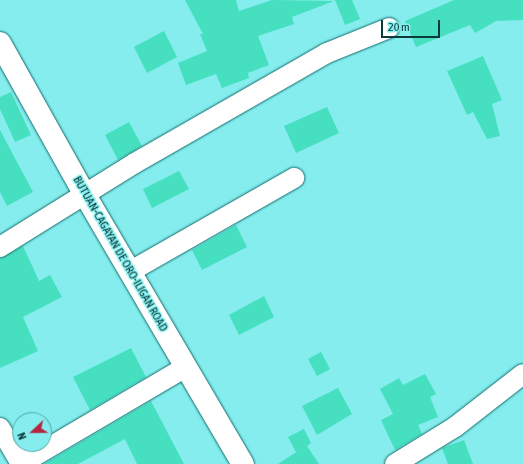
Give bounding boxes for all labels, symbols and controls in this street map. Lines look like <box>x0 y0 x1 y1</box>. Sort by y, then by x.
scale bar <box>383 12 442 38</box>
text: 20 m <box>388 20 410 34</box>
street label: BUTUAN-CAGAYAN DE ORO-ILIGAN ROAD <box>70 174 170 334</box>
north arrow <box>12 412 52 452</box>
text: N <box>15 431 29 441</box>

